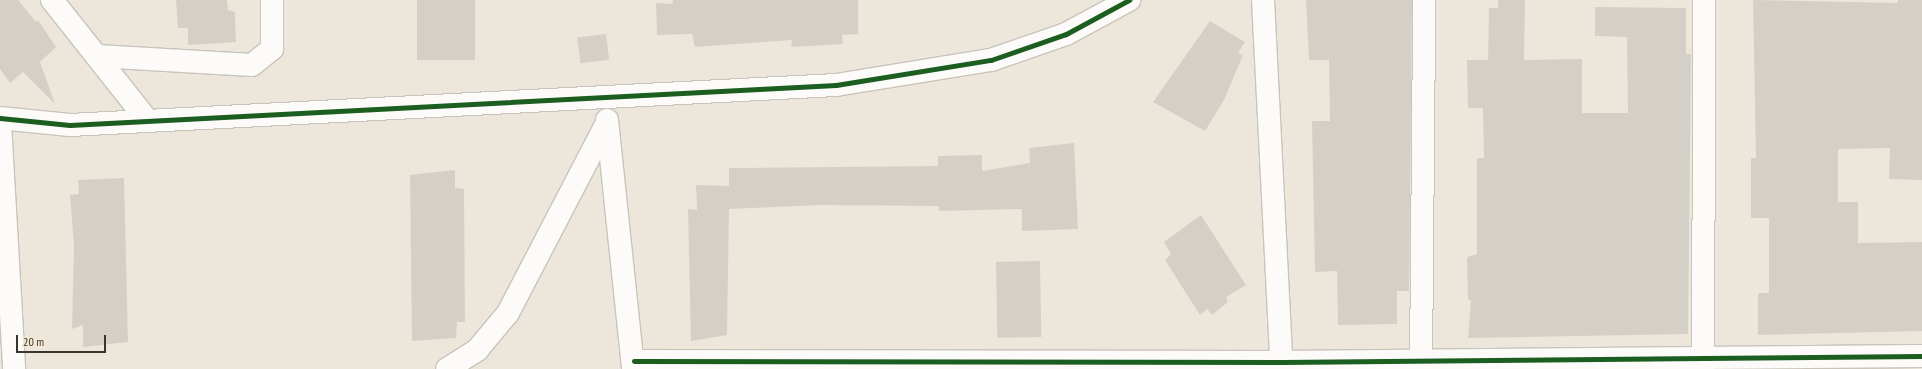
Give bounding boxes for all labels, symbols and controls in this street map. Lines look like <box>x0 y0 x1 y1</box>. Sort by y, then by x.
scale bar <box>18 327 108 353</box>
text: 20 m <box>23 334 44 349</box>

